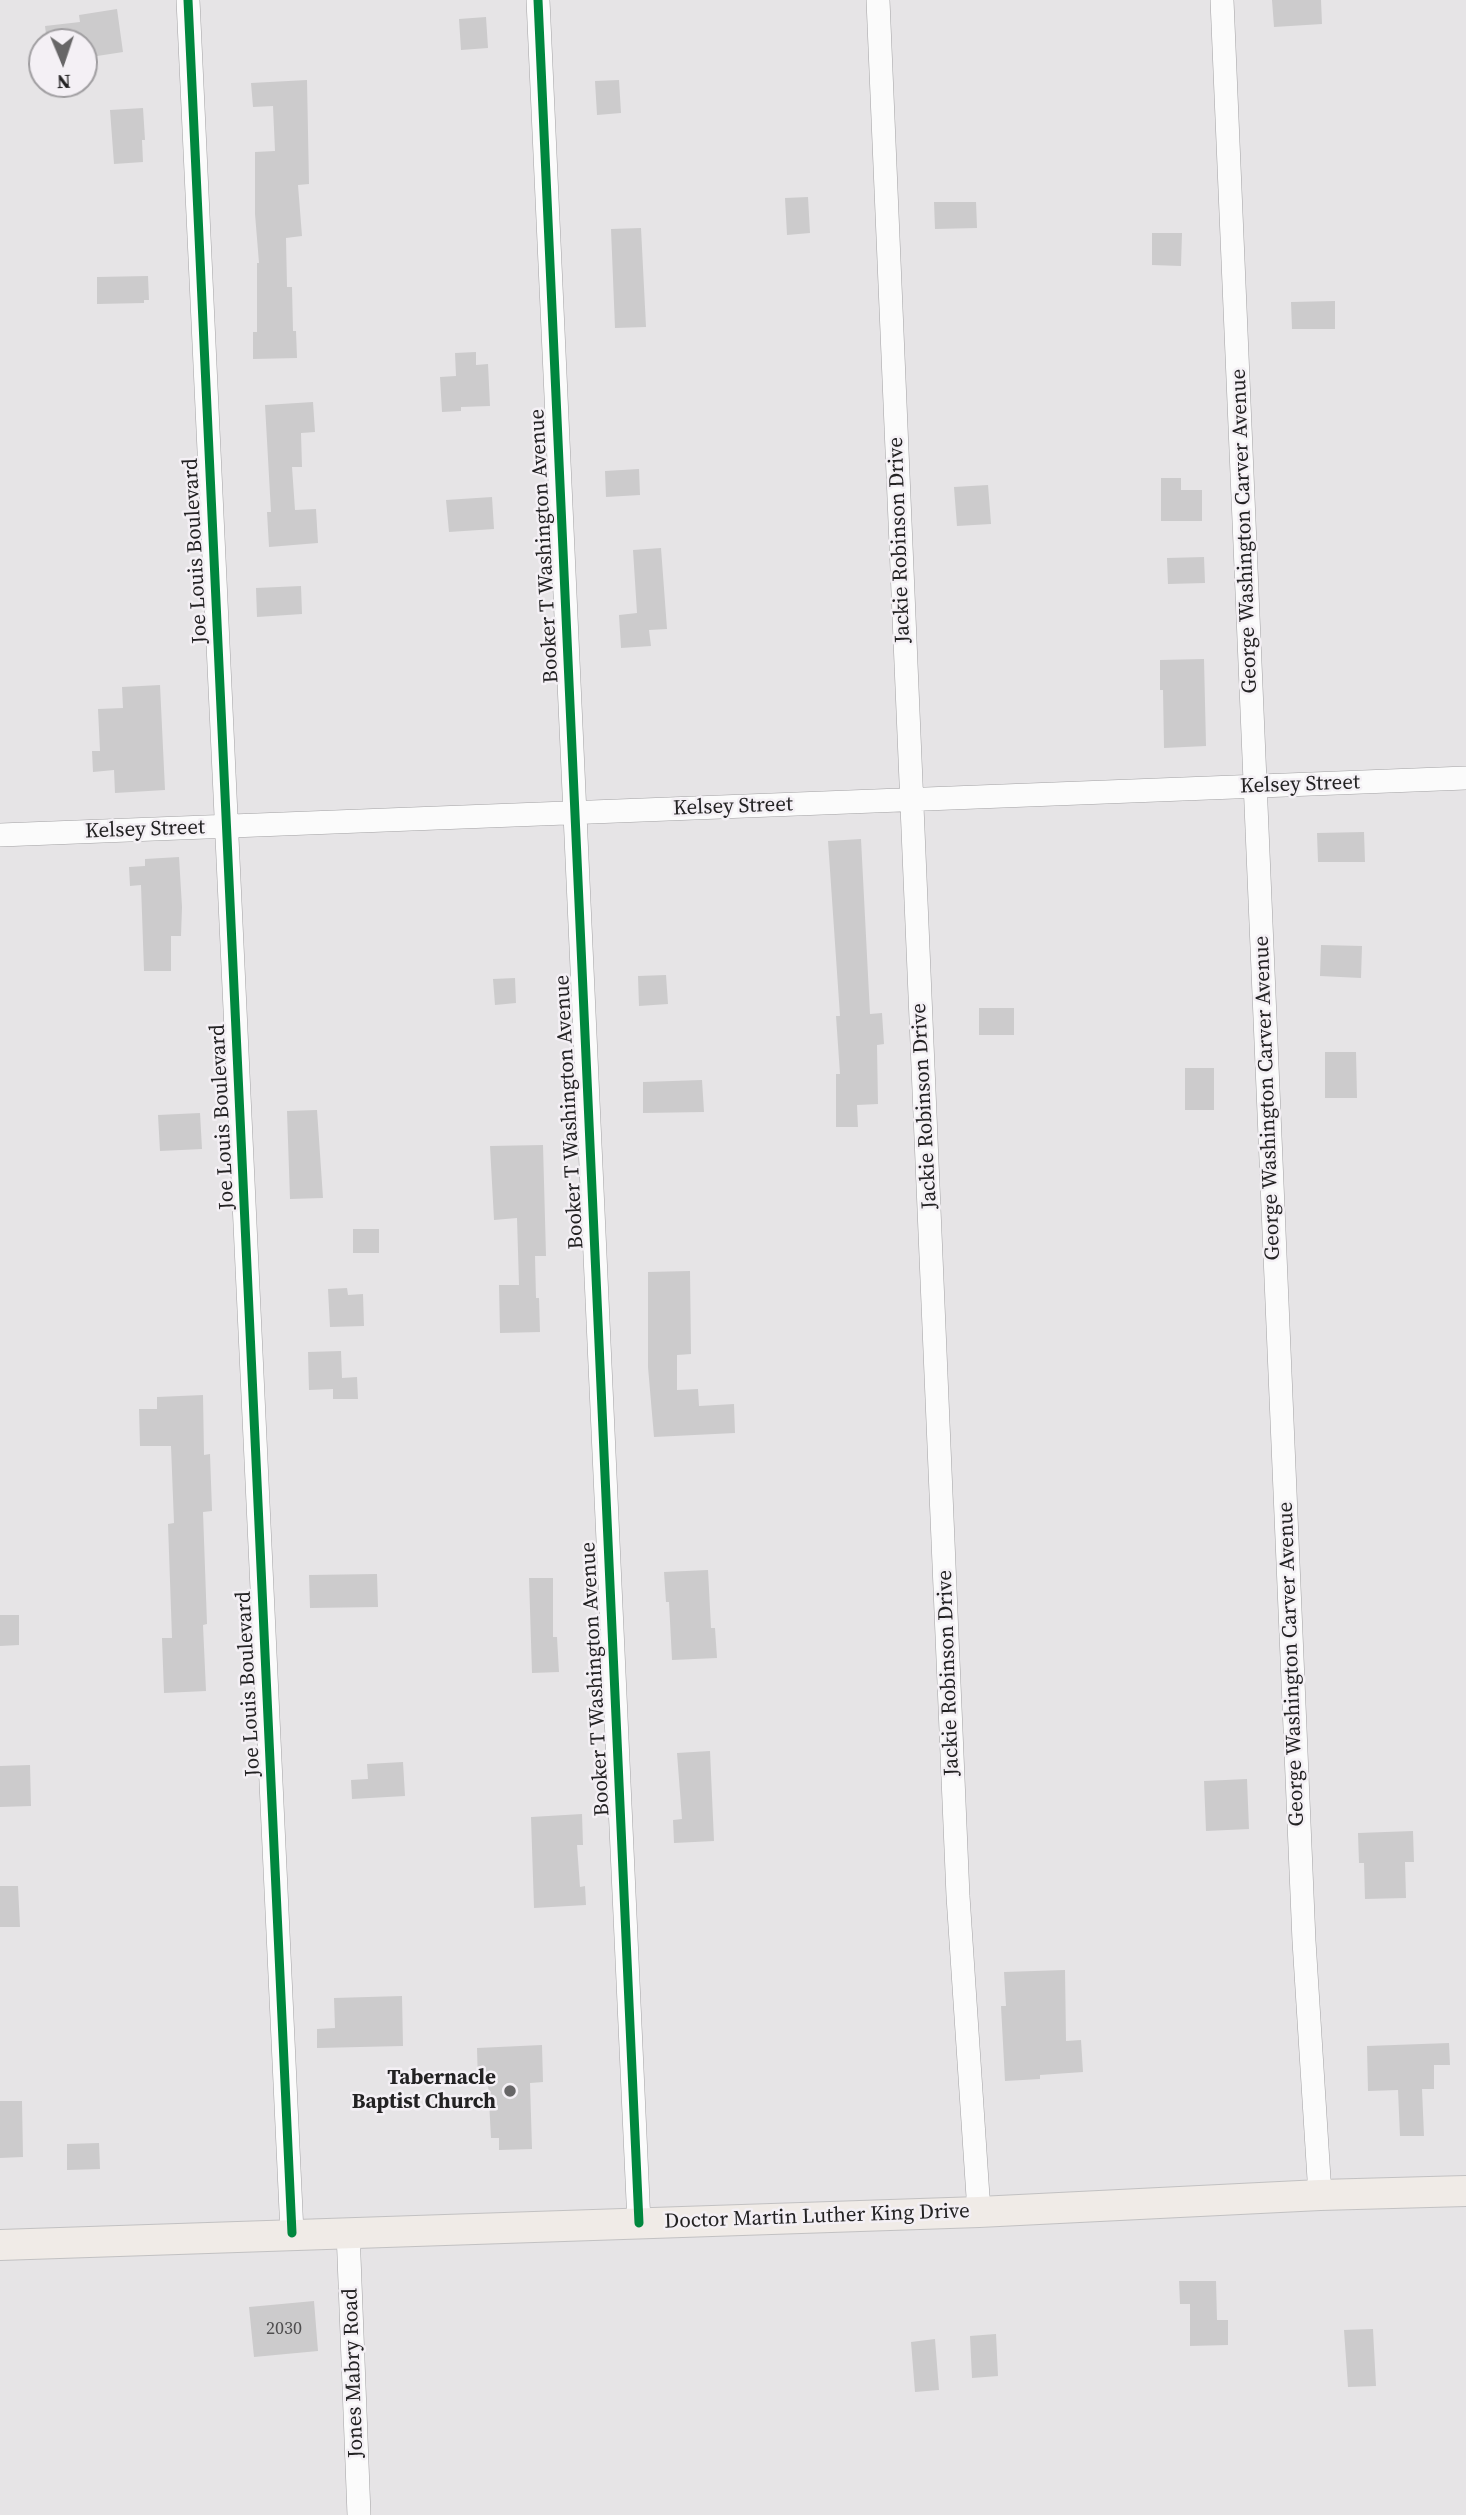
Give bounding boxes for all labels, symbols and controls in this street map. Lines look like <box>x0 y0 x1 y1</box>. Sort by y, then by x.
north arrow <box>28 28 98 98</box>
text: N <box>56 69 71 95</box>
street label: George Washington Carver Avenue <box>1227 368 1263 694</box>
street label: Booker T Washington Avenue <box>525 408 565 684</box>
street label: Jackie Robinson Drive <box>884 437 916 643</box>
street label: Joe Louis Boulevard <box>179 458 213 644</box>
street label: Kelsey Street <box>1240 770 1360 800</box>
street label: Kelsey Street <box>673 792 793 822</box>
street label: Kelsey Street <box>85 815 205 845</box>
street label: George Washington Carver Avenue <box>1250 935 1286 1261</box>
street label: Booker T Washington Avenue <box>550 974 590 1250</box>
street label: Jackie Robinson Drive <box>907 1002 943 1210</box>
street label: Joe Louis Boulevard <box>206 1024 240 1210</box>
street label: George Washington Carver Avenue <box>1274 1501 1310 1827</box>
street label: Booker T Washington Avenue <box>576 1541 616 1817</box>
street label: Jackie Robinson Drive <box>933 1570 965 1776</box>
street label: Joe Louis Boulevard <box>232 1591 266 1777</box>
place label: Tabernacle Baptist Church <box>352 2066 496 2116</box>
marker: Tabernacle Baptist Church <box>502 2083 518 2099</box>
street label: Doctor Martin Luther King Drive <box>664 2199 970 2235</box>
street label: Jones Mabry Road <box>338 2288 370 2458</box>
house number: 2030 <box>266 2318 302 2340</box>

